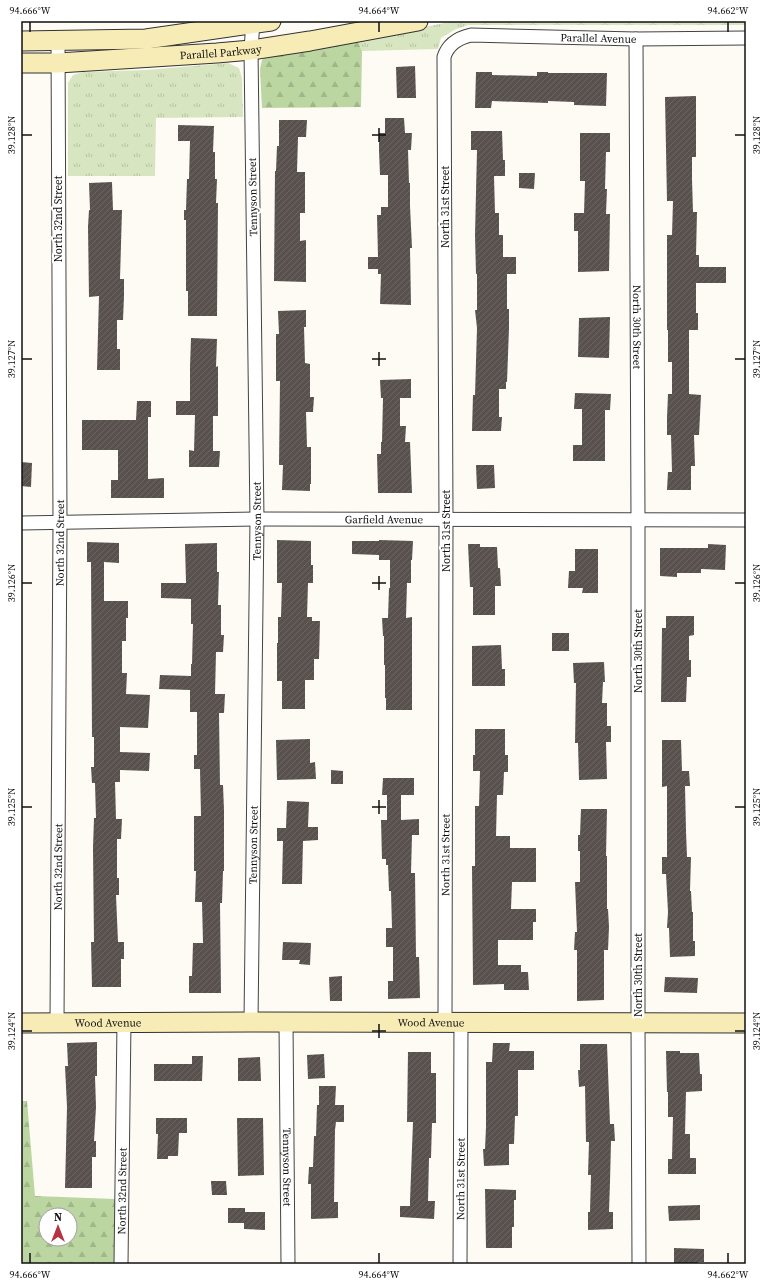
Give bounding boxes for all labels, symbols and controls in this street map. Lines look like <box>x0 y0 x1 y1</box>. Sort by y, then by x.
text: 94.666°W <box>10 4 51 17</box>
text: 94.664°W <box>359 4 400 17</box>
text: 94.662°W <box>708 4 749 17</box>
street label: Parallel Avenue <box>560 30 637 47</box>
street label: Parallel Parkway <box>179 41 263 63</box>
text: 39.128°N <box>5 116 18 154</box>
text: 39.128°N <box>750 116 763 154</box>
street label: Tennyson Street <box>245 157 261 236</box>
street label: North 31st Street <box>438 166 453 248</box>
street label: North 32nd Street <box>51 175 66 262</box>
street label: North 30th Street <box>630 285 645 369</box>
text: 39.127°N <box>5 340 18 378</box>
text: 39.127°N <box>750 340 763 378</box>
street label: Tennyson Street <box>249 481 265 560</box>
street label: North 31st Street <box>439 490 454 572</box>
street label: North 32nd Street <box>52 499 68 586</box>
street label: Garfield Avenue <box>345 512 423 527</box>
text: 39.126°N <box>5 564 18 602</box>
text: 39.126°N <box>750 564 763 602</box>
street label: North 30th Street <box>631 609 646 693</box>
text: 39.125°N <box>5 788 18 826</box>
text: 39.125°N <box>750 788 763 826</box>
street label: Tennyson Street <box>245 805 261 884</box>
street label: North 31st Street <box>438 814 453 896</box>
street label: North 32nd Street <box>50 823 66 910</box>
street label: North 30th Street <box>631 933 646 1017</box>
text: 39.124°N <box>5 1012 18 1050</box>
text: 39.124°N <box>750 1012 763 1050</box>
street label: Wood Avenue <box>75 1015 142 1030</box>
street label: Wood Avenue <box>398 1015 465 1030</box>
street label: Tennyson Street <box>279 1128 295 1207</box>
street label: North 31st Street <box>453 1138 468 1220</box>
street label: North 32nd Street <box>114 1147 130 1234</box>
north arrow <box>38 1207 78 1247</box>
text: N <box>54 1210 62 1225</box>
text: 94.666°W <box>10 1268 51 1281</box>
text: 94.664°W <box>359 1268 400 1281</box>
text: 94.662°W <box>708 1268 749 1281</box>

